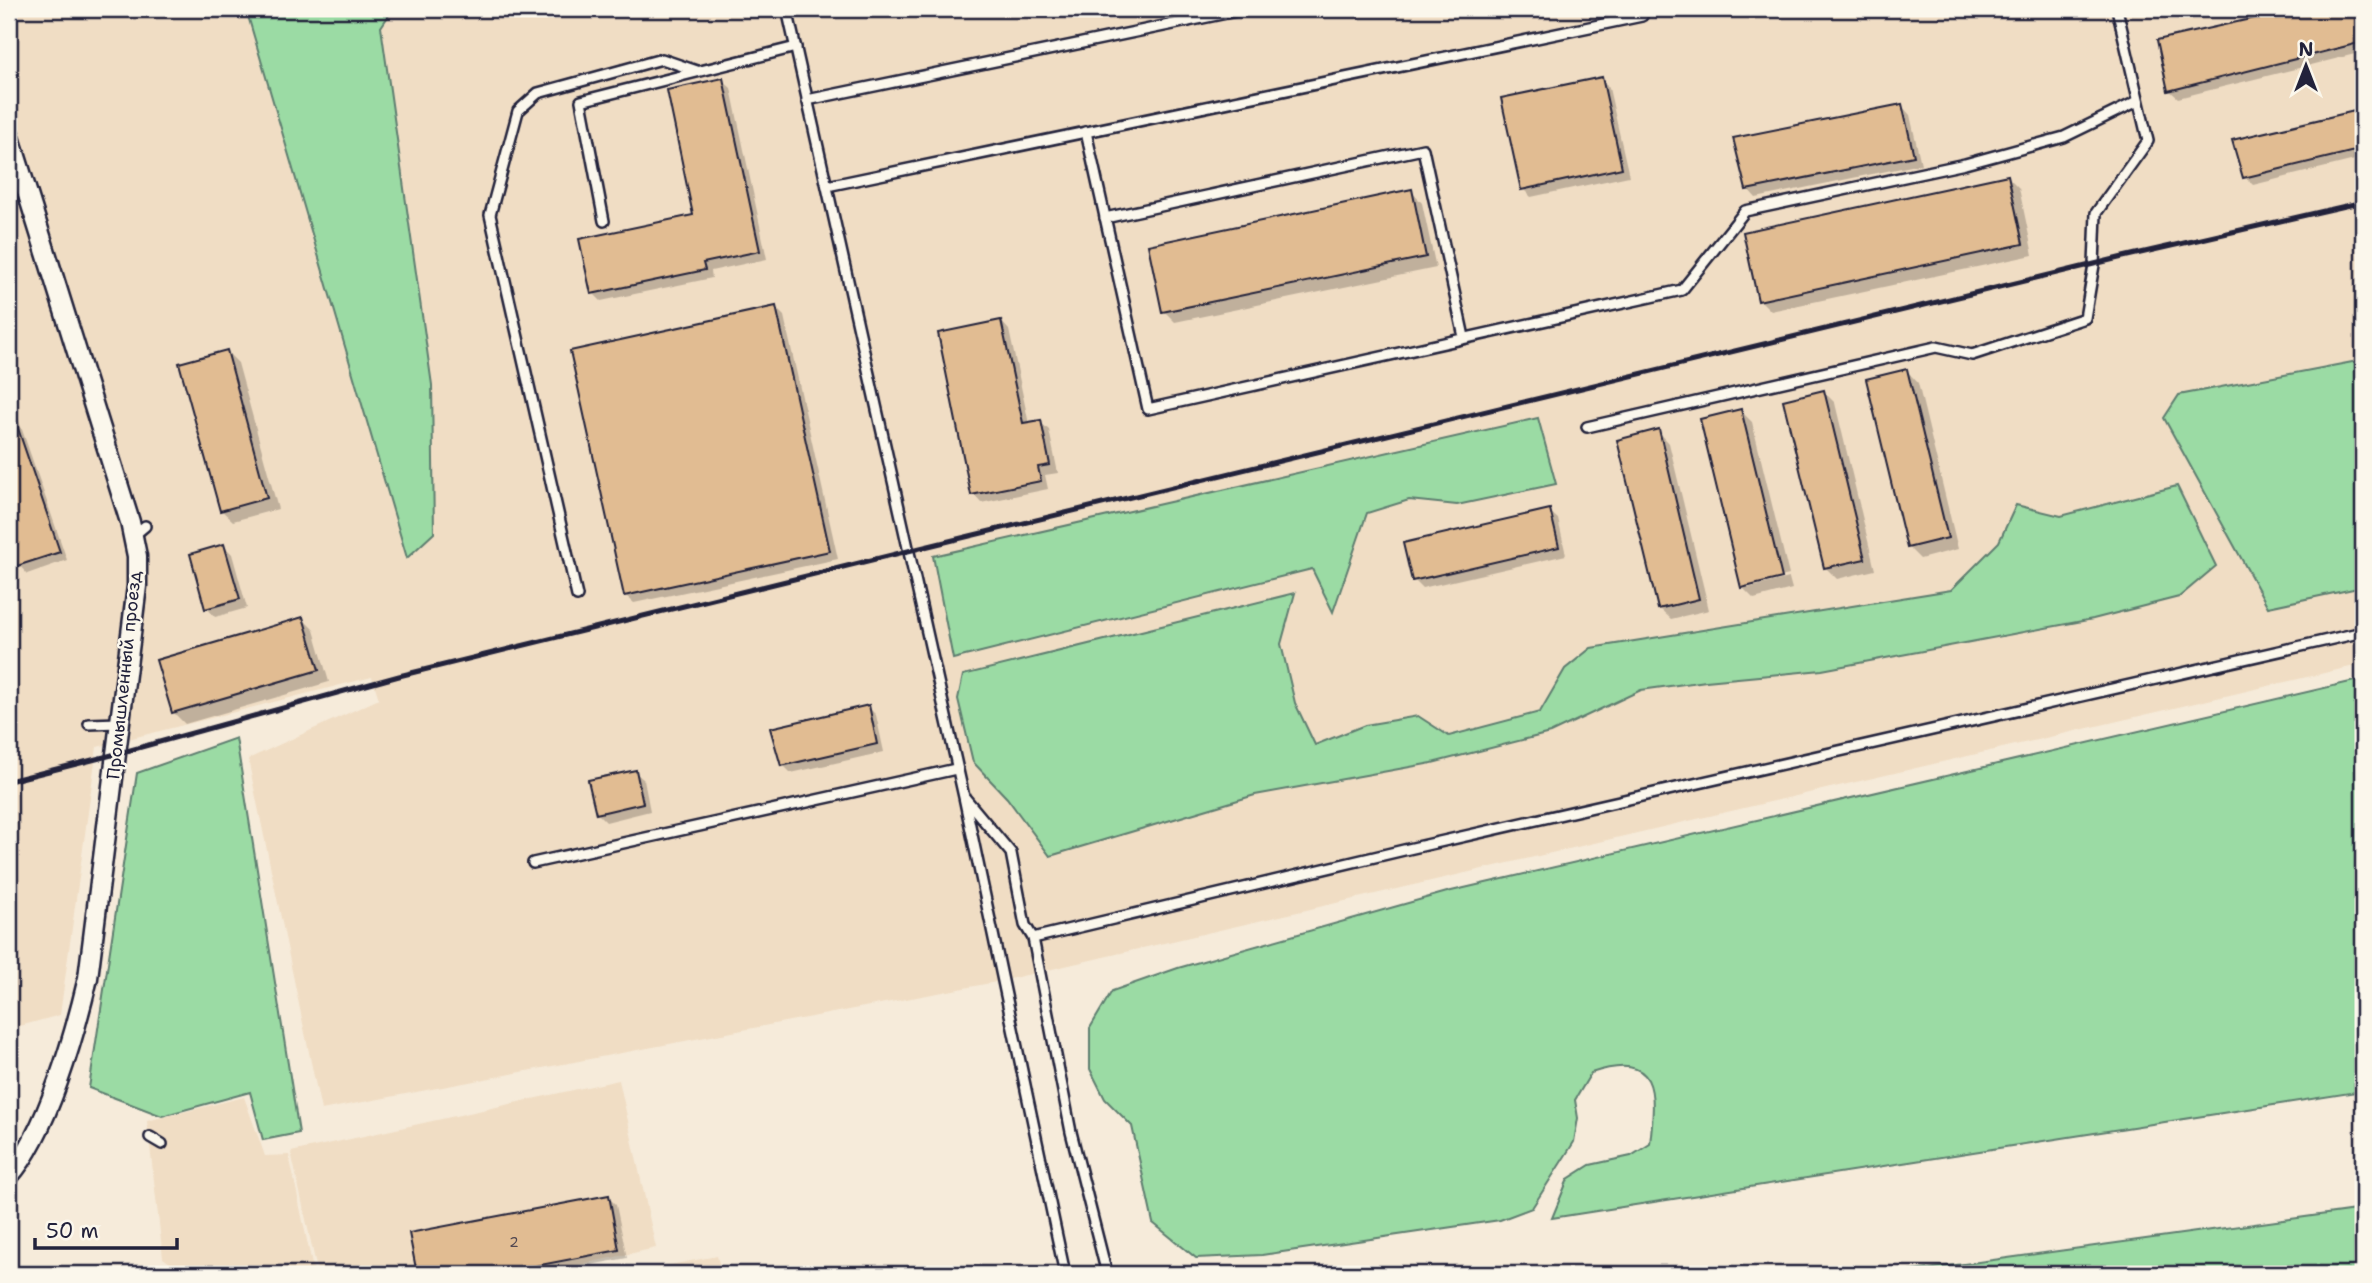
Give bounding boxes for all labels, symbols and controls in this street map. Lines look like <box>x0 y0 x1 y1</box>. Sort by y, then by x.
north arrow <box>2270 32 2340 102</box>
text: N <box>2298 37 2314 62</box>
street label: Промышленный проезд <box>101 569 147 781</box>
scale bar <box>35 1206 177 1250</box>
text: 50 m <box>46 1217 99 1245</box>
house number: 2 <box>509 1233 519 1251</box>

